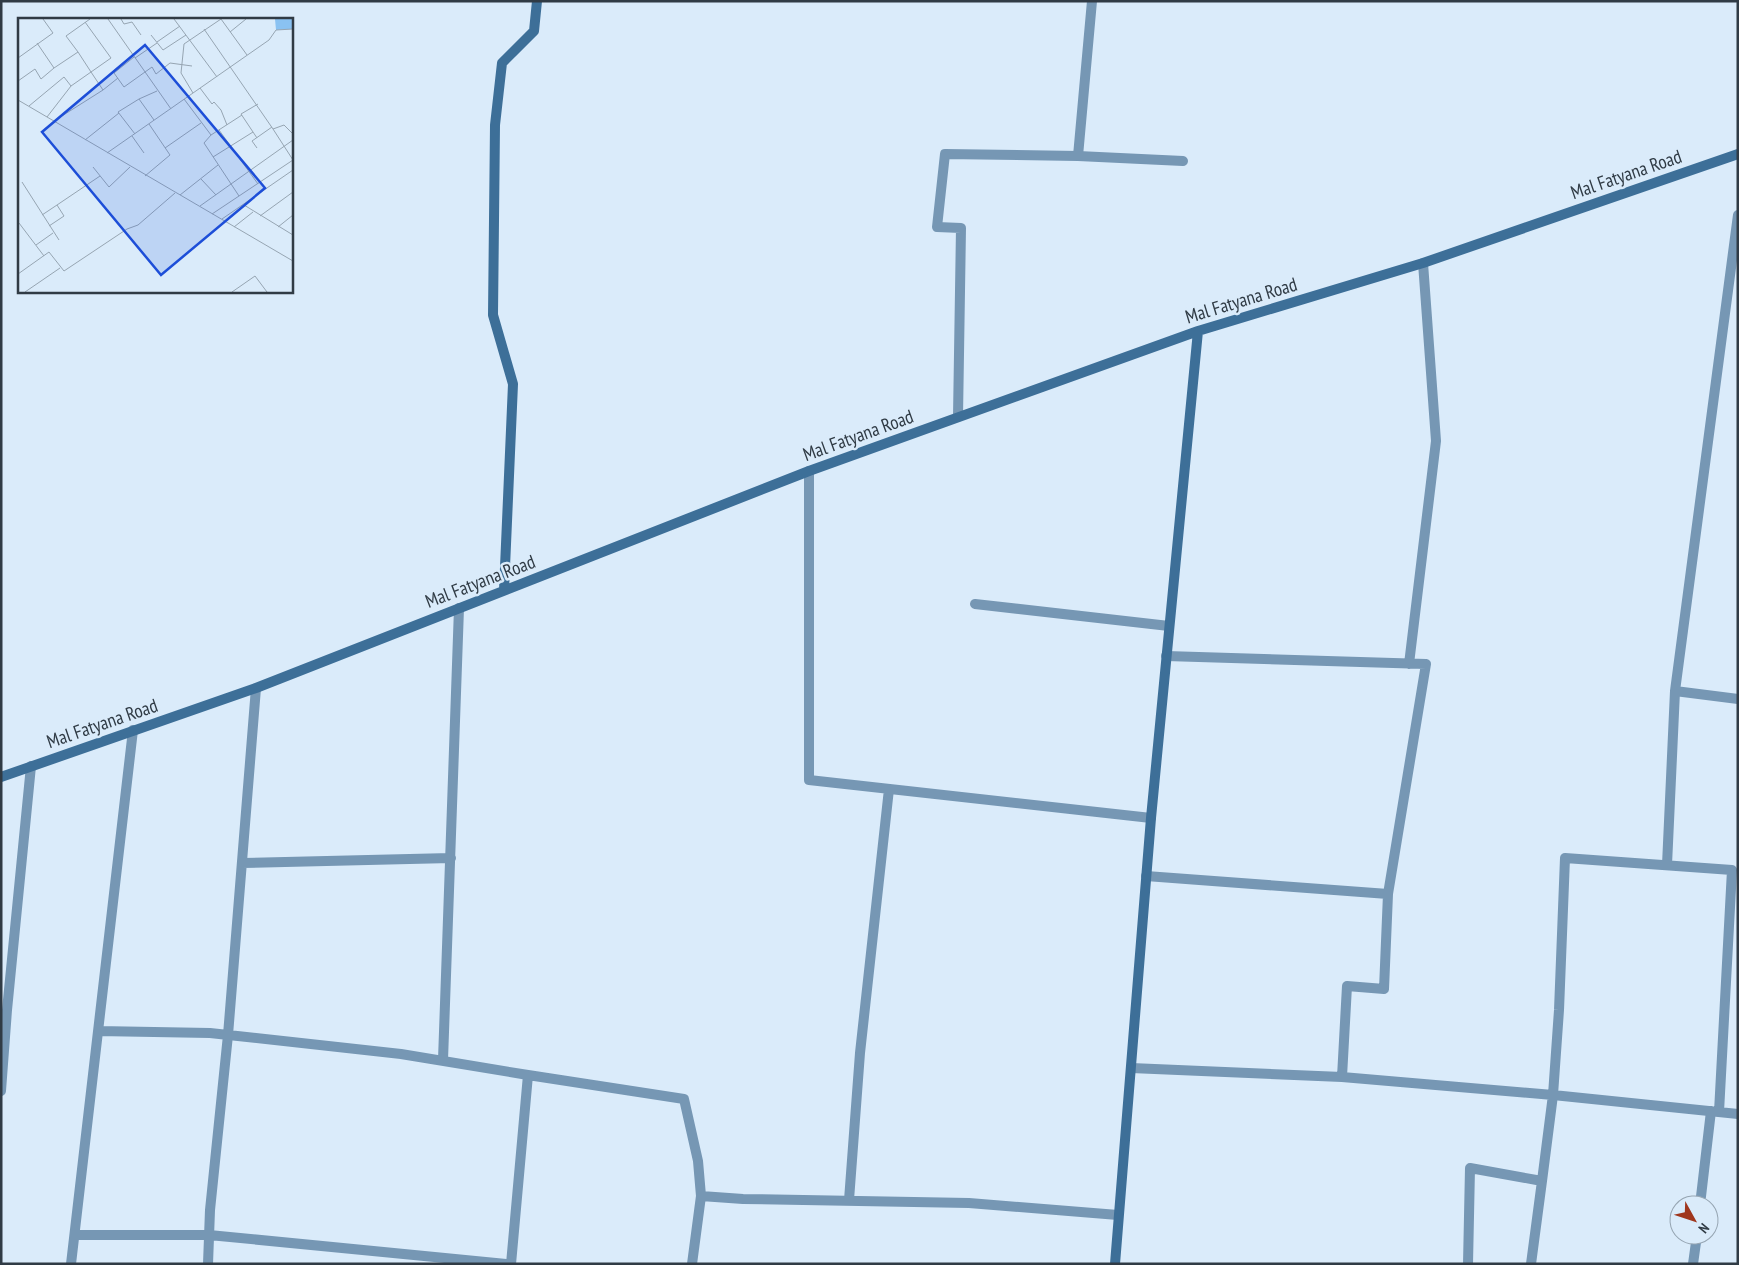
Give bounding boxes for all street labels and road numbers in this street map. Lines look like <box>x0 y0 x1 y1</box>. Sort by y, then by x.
street label: Mal Fatyana Road <box>1567 144 1685 204</box>
street label: Mal Fatyana Road <box>1182 272 1300 328</box>
street label: Mal Fatyana Road <box>799 404 917 466</box>
street label: Mal Fatyana Road <box>422 549 538 613</box>
street label: Mal Fatyana Road <box>43 693 161 753</box>

